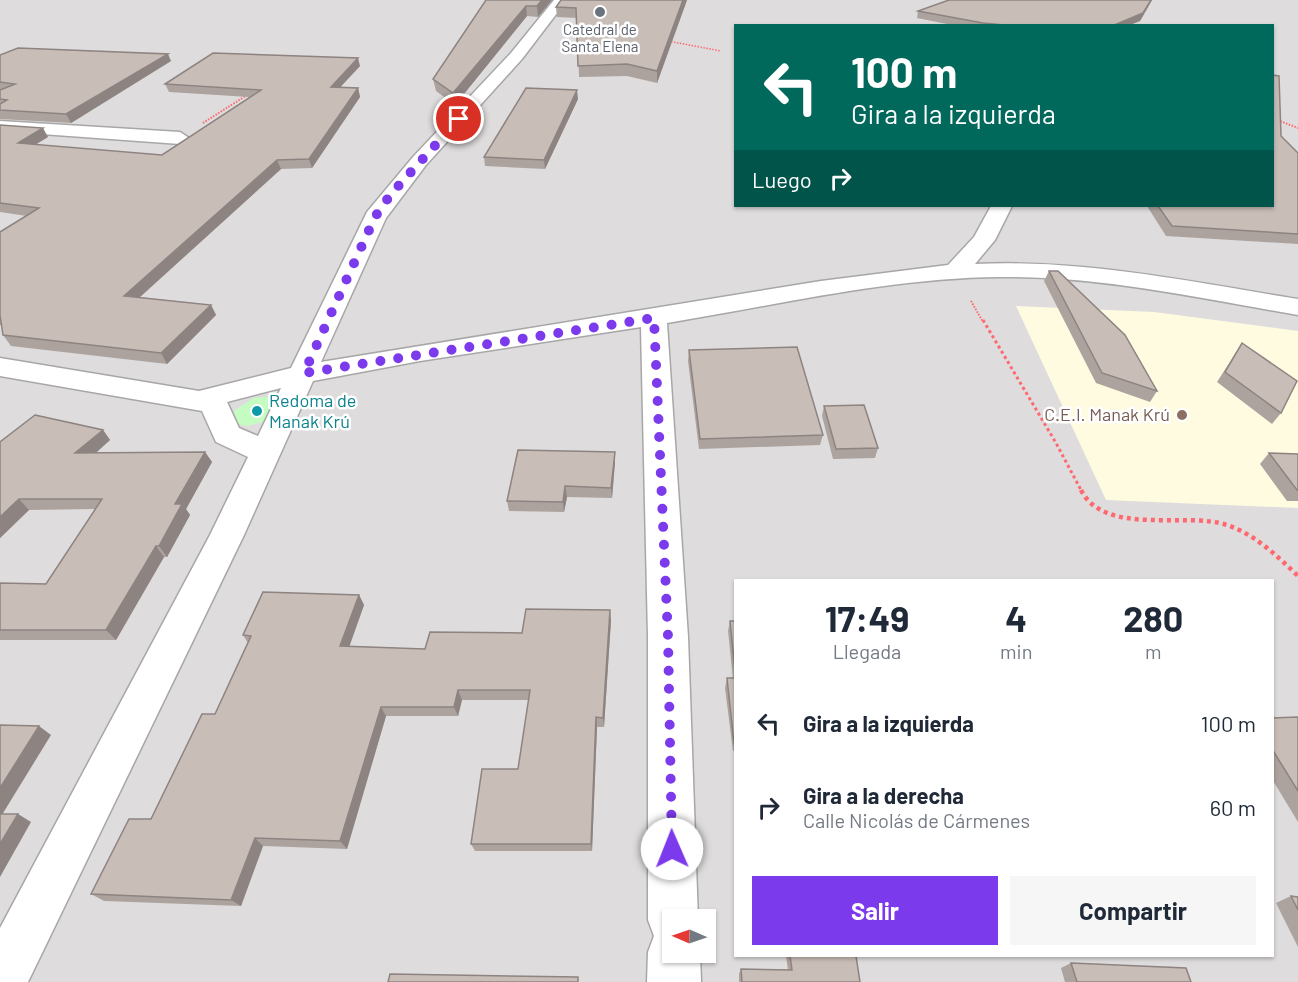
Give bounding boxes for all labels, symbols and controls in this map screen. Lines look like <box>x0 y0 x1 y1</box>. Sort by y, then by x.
marker: Catedral de Santa Elena <box>593 5 607 19</box>
place label: Catedral de Santa Elena <box>562 20 638 55</box>
text: 100 m <box>851 46 957 96</box>
icon: left <box>752 48 830 126</box>
pin <box>433 93 484 144</box>
text: Gira a la izquierda <box>851 97 1056 129</box>
icon: arrive <box>442 102 475 135</box>
icon: right <box>824 162 857 195</box>
text: Luego <box>752 166 812 192</box>
place label: Redoma de Manak Krú <box>269 389 356 432</box>
place label: C.E.I. Manak Krú <box>1044 403 1170 425</box>
marker: Redoma de Manak Krú <box>250 404 264 418</box>
marker: C.E.I. Manak Krú <box>1175 408 1189 422</box>
text: 17:49 <box>825 596 909 639</box>
text: 4 <box>1005 596 1027 639</box>
text: 280 <box>1123 596 1183 639</box>
text: Llegada <box>833 639 901 663</box>
text: min <box>1000 639 1032 663</box>
text: m <box>1145 639 1161 663</box>
icon: left <box>752 707 785 740</box>
text: Gira a la izquierda <box>803 710 974 736</box>
text: 100 m <box>1201 710 1256 736</box>
text: Gira a la derecha <box>803 782 964 808</box>
icon: right <box>752 791 785 824</box>
text: 60 m <box>1210 794 1256 820</box>
text: Calle Nicolás de Cármenes <box>803 808 1030 832</box>
position arrow <box>640 817 704 881</box>
button: Salir <box>752 876 998 945</box>
button: Compartir <box>1010 876 1256 945</box>
north arrow <box>662 909 716 963</box>
map controls <box>662 909 716 963</box>

